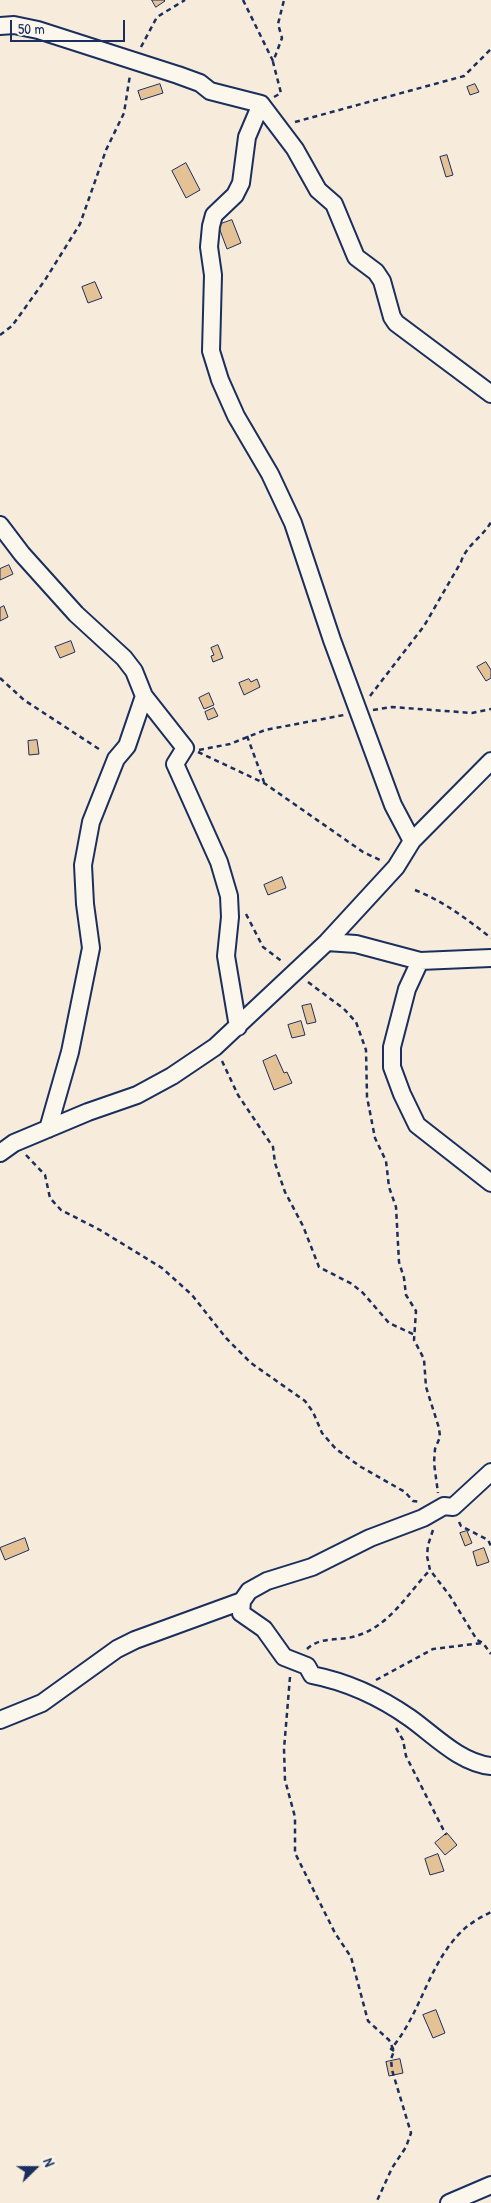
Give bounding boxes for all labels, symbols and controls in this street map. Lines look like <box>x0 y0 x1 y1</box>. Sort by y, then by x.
scale bar <box>12 10 128 42</box>
text: 50 m <box>18 18 45 39</box>
north arrow <box>10 2143 60 2193</box>
text: N <box>39 2155 60 2169</box>

